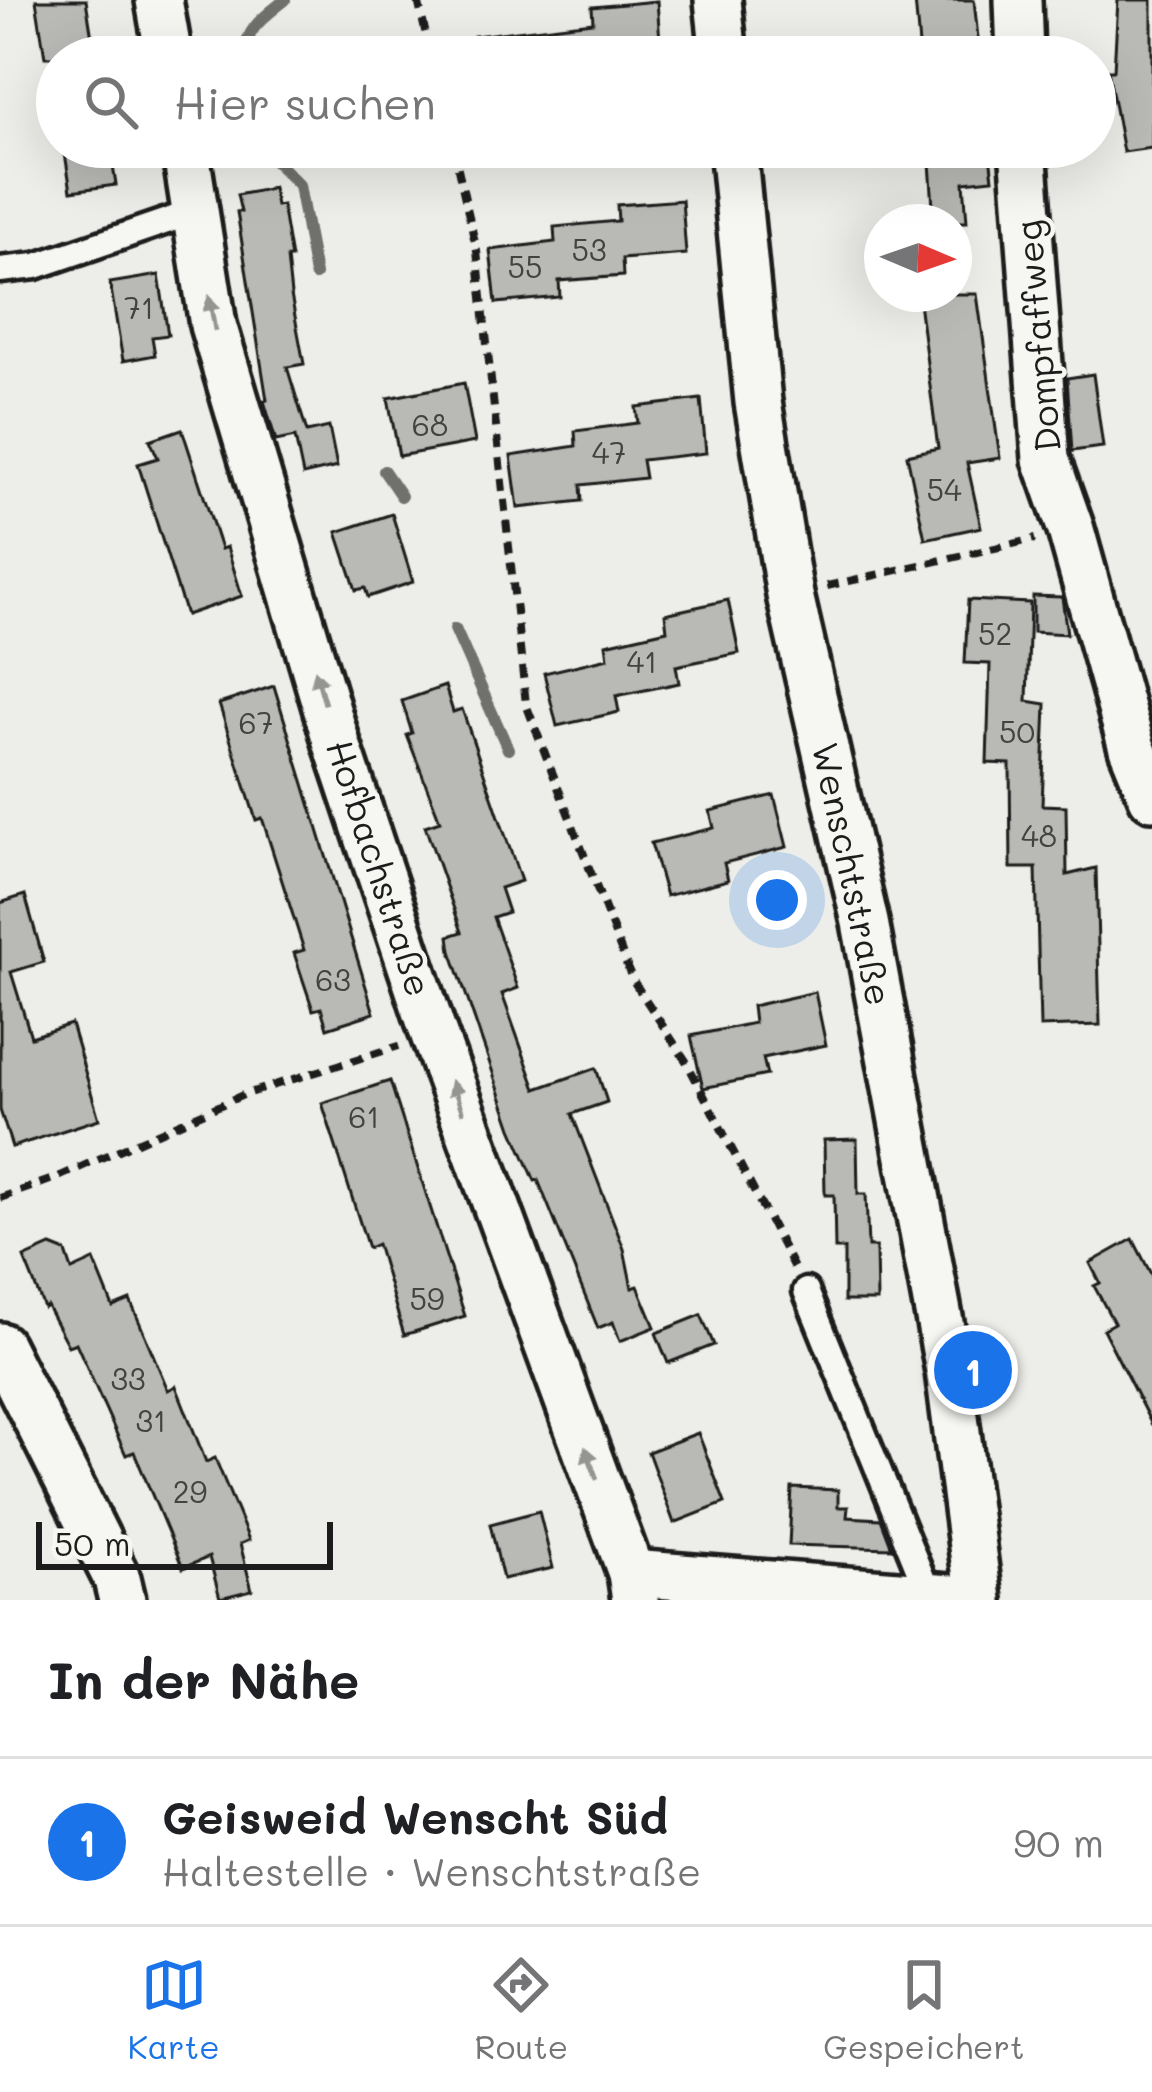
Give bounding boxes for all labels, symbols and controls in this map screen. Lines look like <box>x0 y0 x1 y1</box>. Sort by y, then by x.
search box <box>36 36 1116 168</box>
icon: search <box>78 69 144 135</box>
text: Hier suchen <box>174 73 436 131</box>
north arrow <box>864 204 972 312</box>
street label: Dompfaffweg <box>1003 218 1070 454</box>
house number: 53 <box>571 229 607 269</box>
house number: 55 <box>508 246 542 286</box>
house number: 71 <box>124 287 154 327</box>
one-way arrow <box>202 293 220 331</box>
house number: 68 <box>412 404 448 444</box>
house number: 47 <box>592 432 626 472</box>
house number: 54 <box>926 469 962 509</box>
house number: 52 <box>978 613 1012 653</box>
house number: 41 <box>626 641 658 681</box>
one-way arrow <box>310 668 328 705</box>
house number: 67 <box>239 702 273 742</box>
house number: 50 <box>999 711 1035 751</box>
street label: Hofbachstraße <box>317 733 444 1002</box>
street label: Wenschtstraße <box>803 738 904 1009</box>
house number: 48 <box>1021 815 1057 855</box>
your location <box>747 870 807 930</box>
house number: 63 <box>315 959 351 999</box>
one-way arrow <box>447 1078 465 1114</box>
house number: 61 <box>348 1096 380 1136</box>
house number: 59 <box>409 1278 445 1318</box>
pin: 1 <box>934 1325 1012 1415</box>
house number: 33 <box>110 1358 146 1398</box>
house number: 31 <box>136 1400 167 1440</box>
one-way arrow <box>581 1445 599 1481</box>
house number: 29 <box>173 1471 207 1511</box>
scale bar <box>36 1516 333 1569</box>
text: 50 m <box>54 1521 130 1564</box>
text: In der Nähe <box>48 1645 359 1712</box>
text: Geisweid Wenscht Süd <box>162 1787 668 1845</box>
text: 1 <box>78 1816 96 1867</box>
text: 90 m <box>1013 1816 1104 1867</box>
text: Haltestelle · Wenschtstraße <box>162 1845 701 1896</box>
tab: Karte <box>127 1952 220 2067</box>
tab: Route <box>475 1952 568 2067</box>
tab: Gespeichert <box>823 1952 1025 2067</box>

